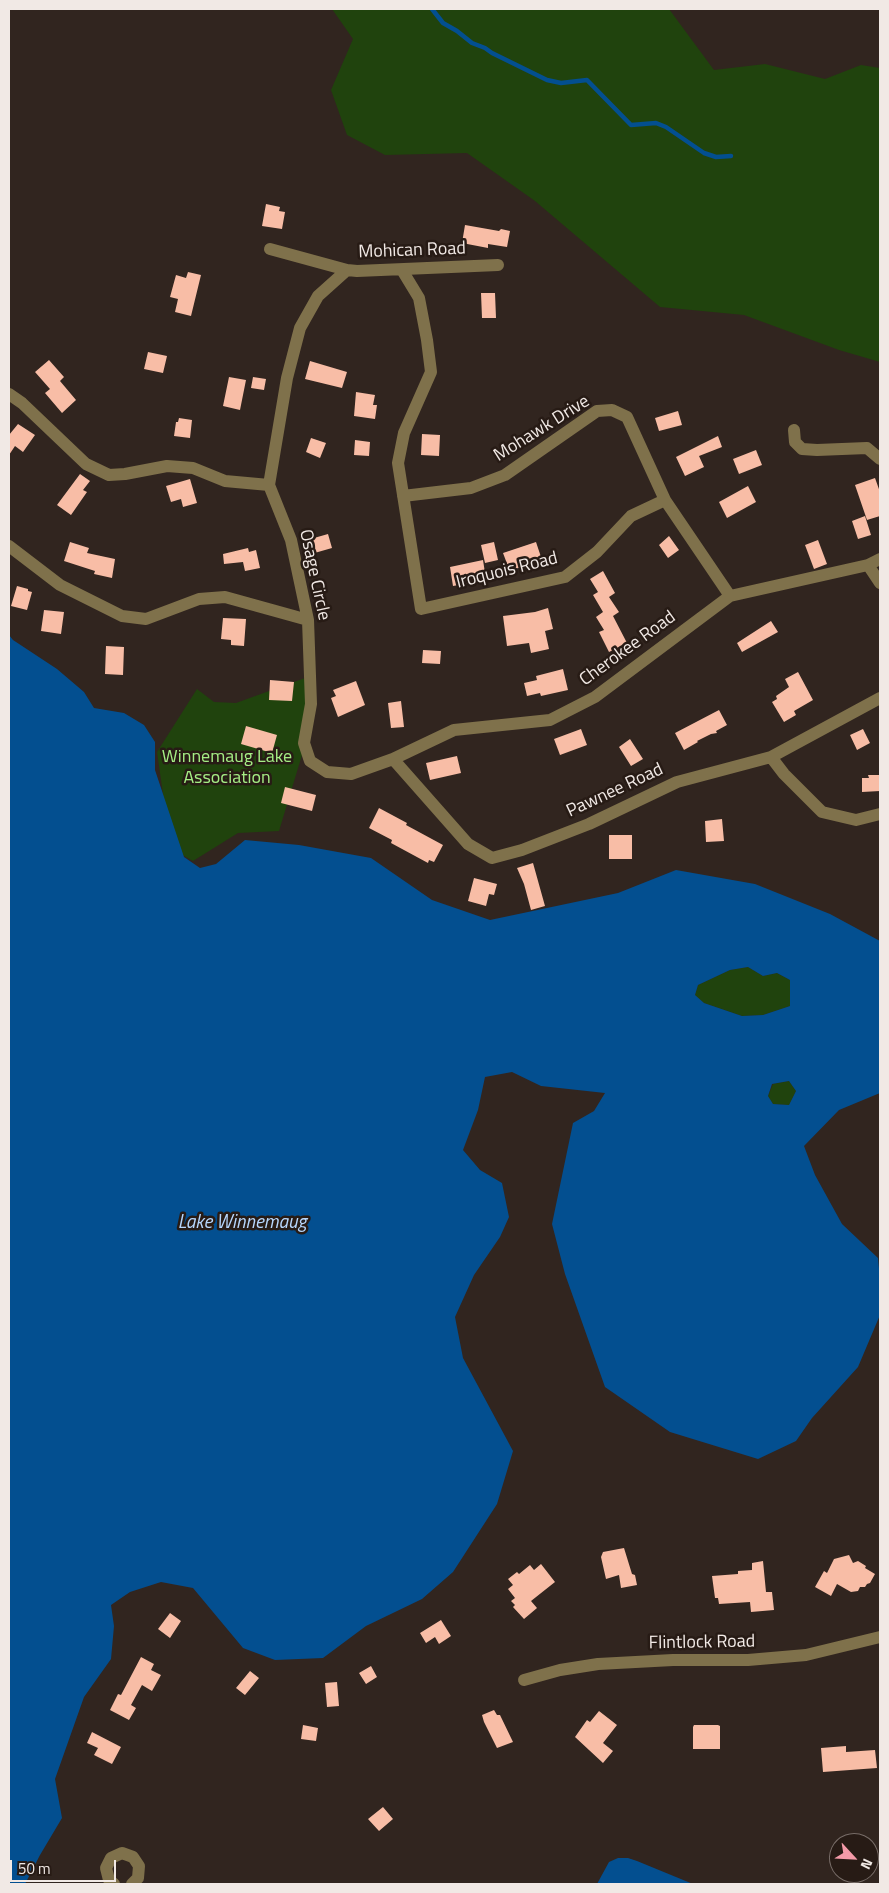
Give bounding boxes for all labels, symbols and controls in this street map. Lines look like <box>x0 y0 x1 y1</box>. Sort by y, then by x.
street label: Mohican Road <box>358 238 466 264</box>
street label: Mohawk Drive <box>490 391 594 467</box>
street label: Osage Circle <box>294 528 334 622</box>
street label: Iroquois Road <box>454 548 560 594</box>
street label: Cherokee Road <box>576 607 680 691</box>
park label: Winnemaug Lake Association <box>162 747 292 790</box>
street label: Pawnee Road <box>563 759 667 823</box>
water label: Lake Winnemaug <box>178 1212 306 1234</box>
street label: Flintlock Road <box>649 1631 755 1655</box>
north arrow <box>829 1833 879 1883</box>
scale bar <box>12 1850 119 1882</box>
text: N <box>856 1855 879 1873</box>
text: 50 m <box>18 1857 51 1880</box>

